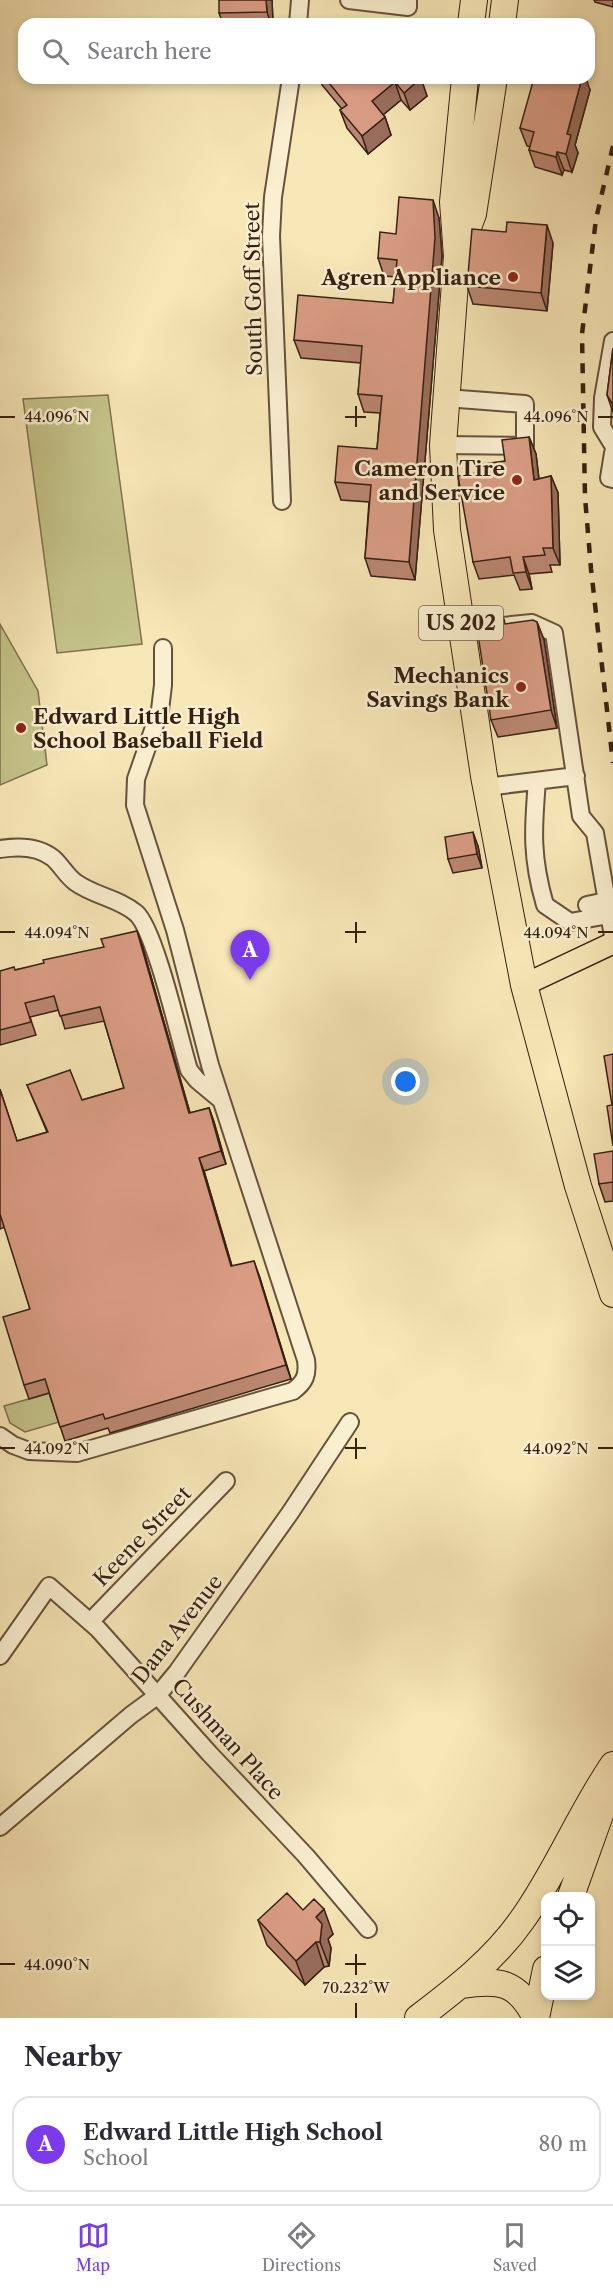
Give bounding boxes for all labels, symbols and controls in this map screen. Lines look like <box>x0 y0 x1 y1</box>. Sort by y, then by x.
search box <box>18 18 595 84</box>
icon: search <box>39 35 72 68</box>
text: Search here <box>87 38 212 65</box>
street label: South Goff Street <box>239 201 267 376</box>
place label: Agren Appliance <box>320 265 501 290</box>
marker: Agren Appliance <box>506 270 520 284</box>
text: 44.096°N <box>24 407 90 426</box>
text: 44.096°N <box>523 407 589 426</box>
place label: Cameron Tire and Service <box>354 456 505 505</box>
marker: Cameron Tire and Service <box>510 473 524 487</box>
road number: US 202 <box>419 606 503 640</box>
place label: Mechanics Savings Bank <box>366 663 510 712</box>
marker: Mechanics Savings Bank <box>514 680 528 694</box>
place label: Edward Little High School Baseball Field <box>33 704 263 753</box>
marker: Edward Little High School Baseball Field <box>14 721 28 735</box>
text: 44.094°N <box>24 923 90 942</box>
text: 44.094°N <box>523 923 589 942</box>
pin: A <box>230 930 270 980</box>
your location <box>391 1067 420 1096</box>
text: 44.092°N <box>24 1439 90 1458</box>
text: 44.092°N <box>523 1439 589 1458</box>
street label: Keene Street <box>88 1480 196 1591</box>
street label: Dana Avenue <box>127 1570 227 1688</box>
street label: Cushman Place <box>167 1673 289 1805</box>
map controls <box>541 1892 595 2000</box>
button: locate <box>541 1892 595 1946</box>
button: layers <box>541 1946 595 2000</box>
text: 44.090°N <box>24 1955 90 1974</box>
text: 70.232°W <box>322 1978 390 1997</box>
text: Nearby <box>24 2041 122 2073</box>
text: Edward Little High School <box>83 2119 383 2146</box>
text: A <box>38 2132 53 2156</box>
text: 80 m <box>539 2132 587 2156</box>
text: School <box>83 2146 148 2170</box>
tab: Map <box>76 2219 110 2275</box>
tab: Directions <box>262 2219 341 2275</box>
tab: Saved <box>493 2219 537 2275</box>

